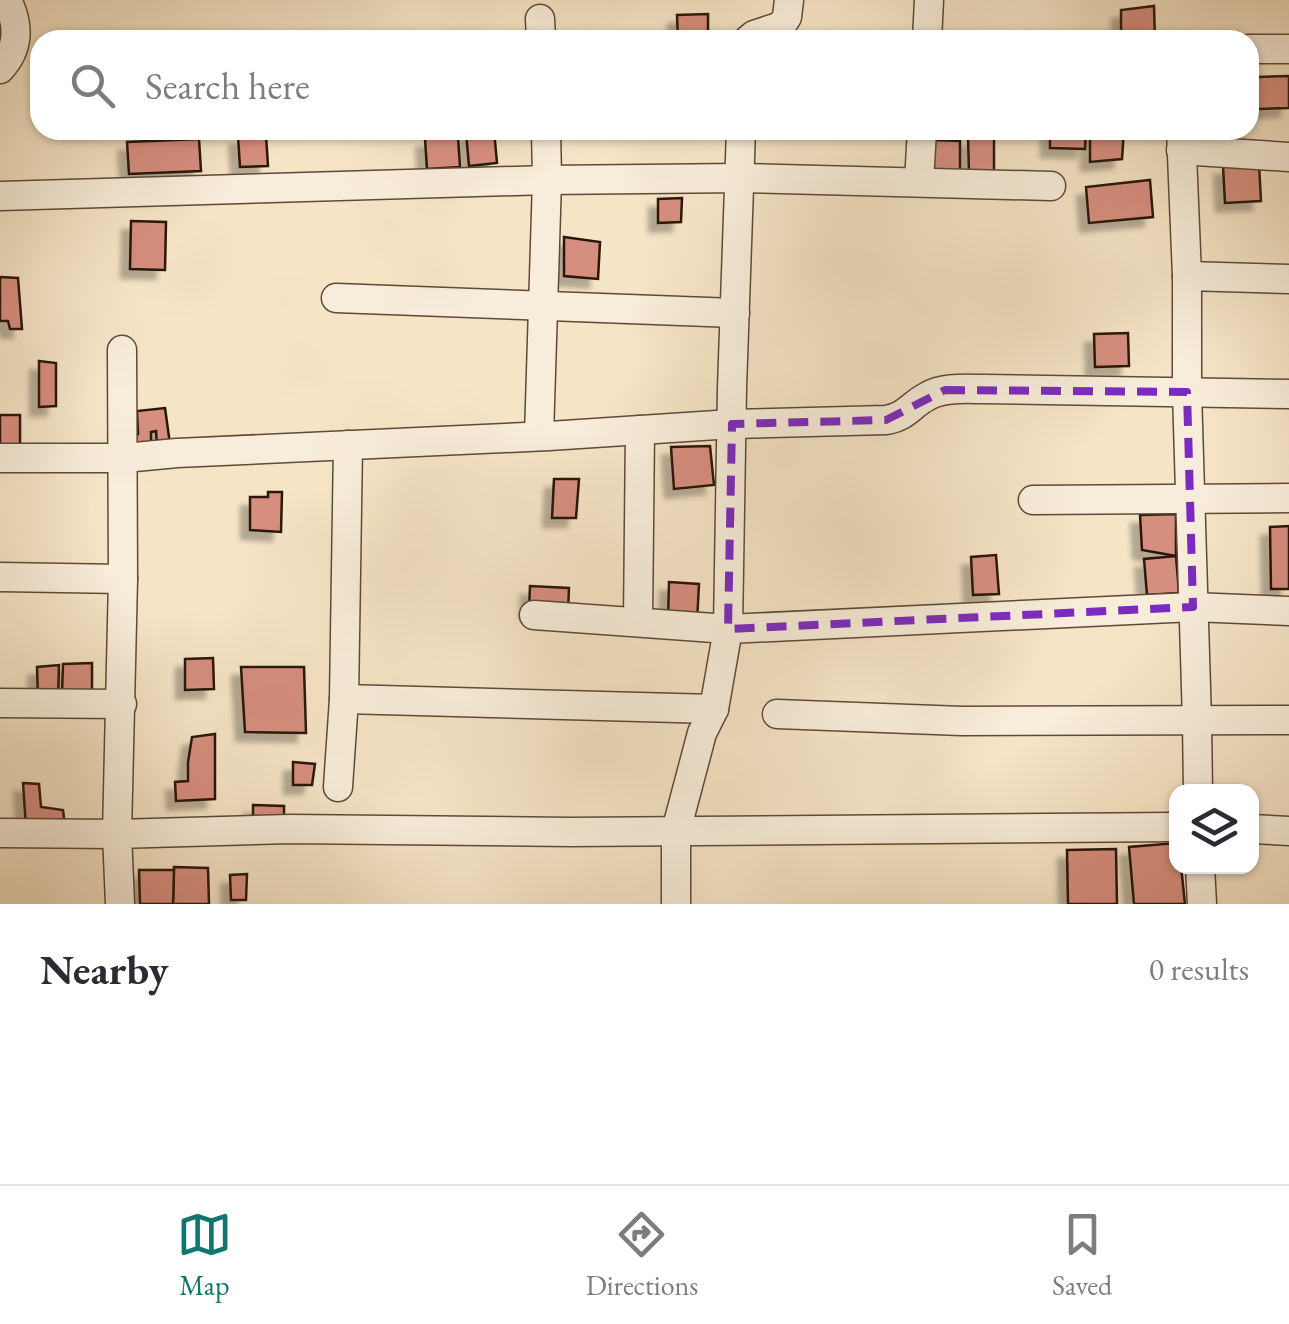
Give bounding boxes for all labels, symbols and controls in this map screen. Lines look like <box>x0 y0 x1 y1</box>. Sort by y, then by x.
search box <box>30 30 1259 140</box>
icon: search <box>65 58 120 113</box>
text: Search here <box>145 61 310 110</box>
map controls <box>1169 784 1259 874</box>
button: layers <box>1169 784 1259 874</box>
text: Nearby <box>40 942 169 997</box>
text: 0 results <box>1149 948 1249 990</box>
tab: Map <box>177 1207 232 1303</box>
tab: Directions <box>586 1207 698 1303</box>
tab: Saved <box>1052 1207 1112 1303</box>

